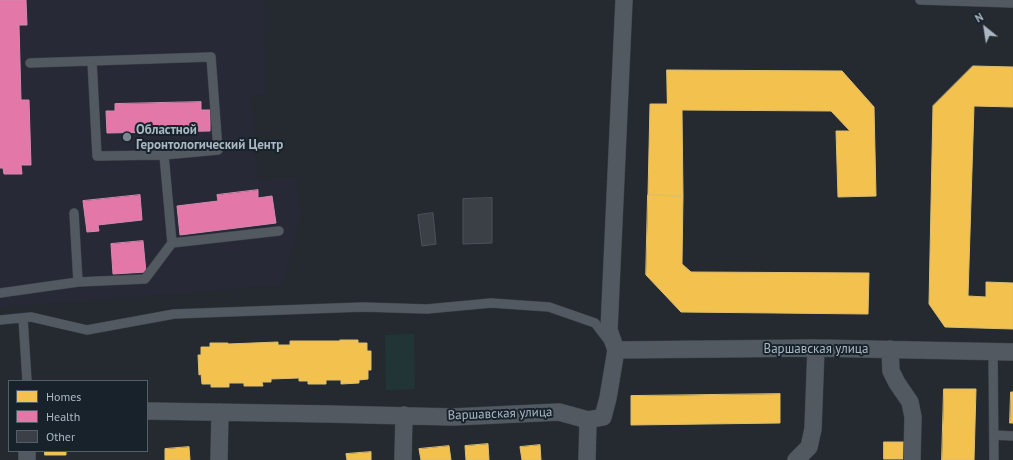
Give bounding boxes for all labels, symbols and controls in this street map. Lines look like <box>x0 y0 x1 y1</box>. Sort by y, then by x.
north arrow <box>965 8 1005 48</box>
text: N <box>972 10 986 25</box>
place label: Областной Геронтологический Центр <box>136 122 283 153</box>
marker: Областной Геронтологический Центр <box>121 131 133 143</box>
street label: Варшавская улица <box>764 341 868 357</box>
legend <box>8 380 148 452</box>
text: Homes <box>46 389 81 404</box>
street label: Варшавская улица <box>447 404 553 424</box>
text: Health <box>46 409 80 424</box>
text: Other <box>46 429 75 444</box>

